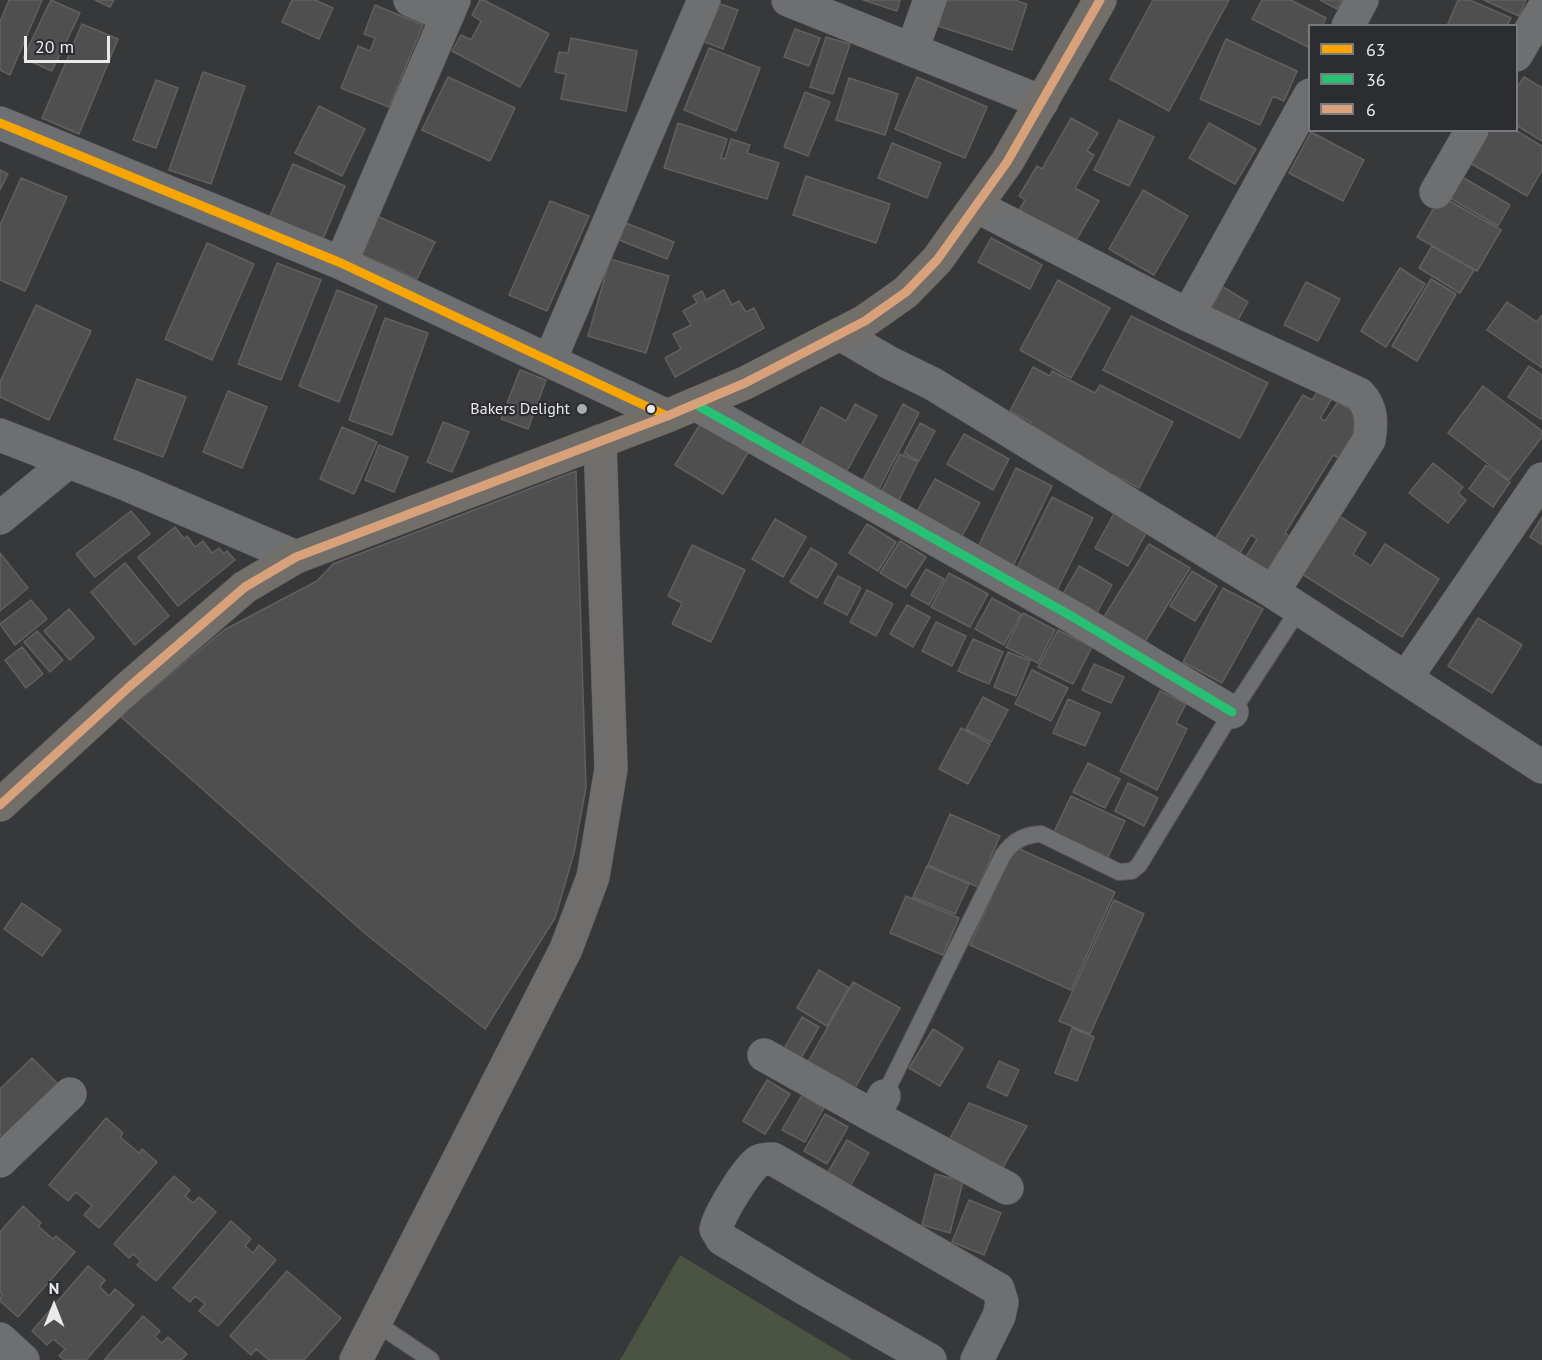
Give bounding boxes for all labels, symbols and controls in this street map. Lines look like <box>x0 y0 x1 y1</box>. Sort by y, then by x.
scale bar <box>27 24 112 62</box>
legend <box>1308 24 1518 132</box>
text: 20 m <box>35 35 74 58</box>
text: 63 <box>1366 38 1386 61</box>
text: 36 <box>1366 68 1386 91</box>
text: 6 <box>1366 98 1376 121</box>
place label: Bakers Delight <box>470 399 570 419</box>
marker: Bakers Delight <box>575 402 589 416</box>
unlabelled marker <box>645 403 657 415</box>
north arrow <box>24 1276 84 1336</box>
text: N <box>49 1278 59 1298</box>

